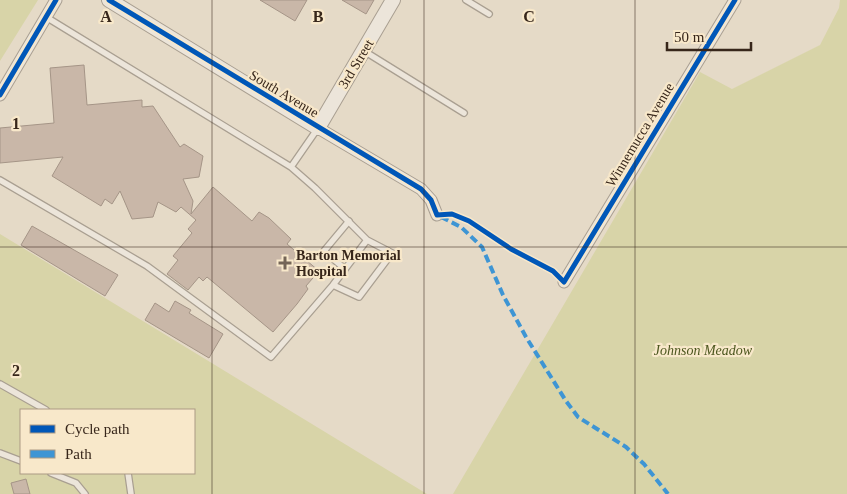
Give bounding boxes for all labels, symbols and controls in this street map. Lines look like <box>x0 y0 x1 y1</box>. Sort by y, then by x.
text: A <box>100 8 112 25</box>
text: B <box>313 8 324 25</box>
text: C <box>523 8 535 25</box>
scale bar <box>667 20 751 52</box>
text: 50 m <box>674 29 705 45</box>
street label: 3rd Street <box>335 37 377 91</box>
street label: South Avenue <box>247 68 321 120</box>
street label: Winnemucca Avenue <box>603 80 677 190</box>
text: 1 <box>12 115 20 132</box>
place label: Barton Memorial Hospital <box>296 248 401 279</box>
marker: Barton Memorial Hospital <box>278 256 292 270</box>
park label: Johnson Meadow <box>654 343 753 358</box>
text: 2 <box>12 362 20 379</box>
legend <box>20 409 195 474</box>
text: Cycle path <box>65 421 130 437</box>
text: Path <box>65 446 92 462</box>

